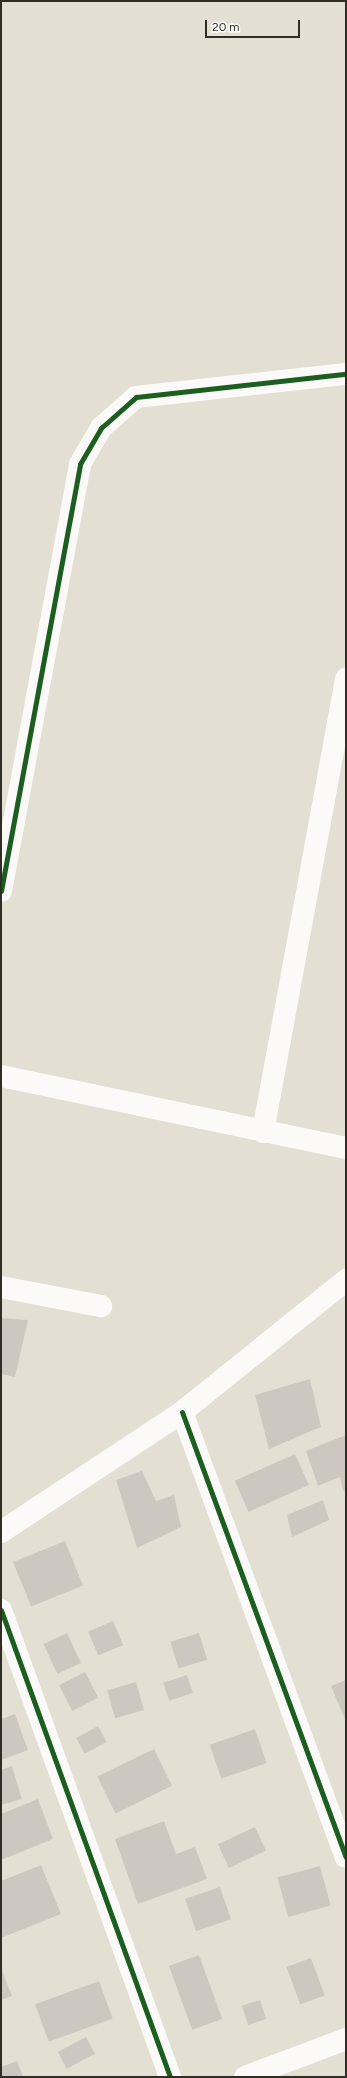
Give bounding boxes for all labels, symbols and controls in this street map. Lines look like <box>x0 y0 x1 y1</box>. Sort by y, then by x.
scale bar <box>207 12 302 38</box>
text: 20 m <box>212 20 240 34</box>

